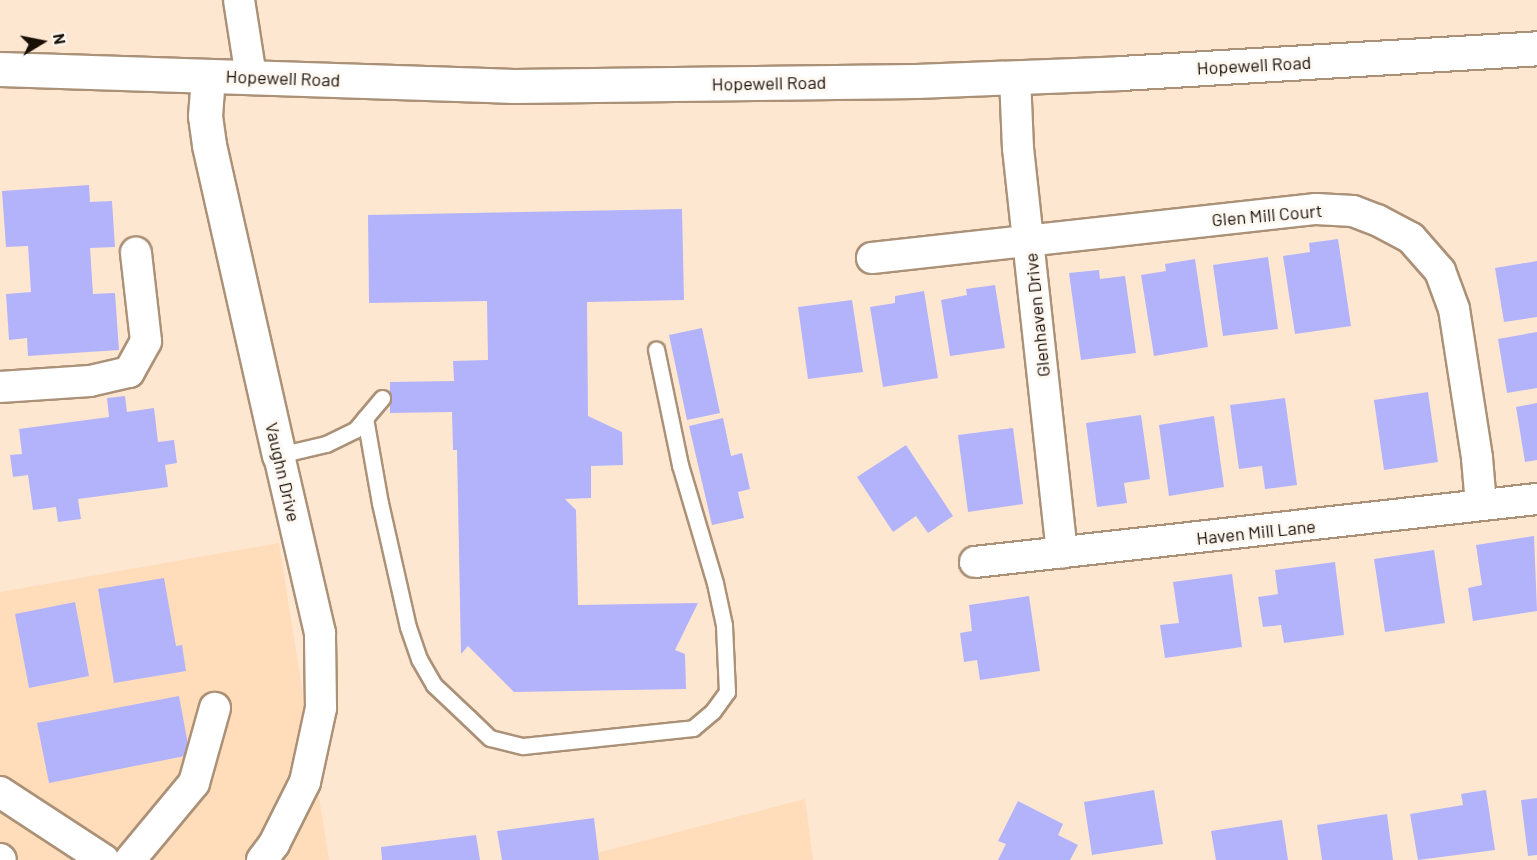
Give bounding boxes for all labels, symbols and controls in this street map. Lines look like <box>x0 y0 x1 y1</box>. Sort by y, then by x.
north arrow <box>12 12 72 72</box>
text: N <box>50 32 70 46</box>
street label: Hopewell Road <box>1196 51 1312 79</box>
street label: Hopewell Road <box>225 65 341 91</box>
street label: Hopewell Road <box>711 71 827 95</box>
street label: Glen Mill Court <box>1211 199 1323 231</box>
street label: Glenhaven Drive <box>1020 252 1054 378</box>
street label: Vaughn Drive <box>261 420 305 524</box>
street label: Haven Mill Lane <box>1195 515 1317 549</box>

